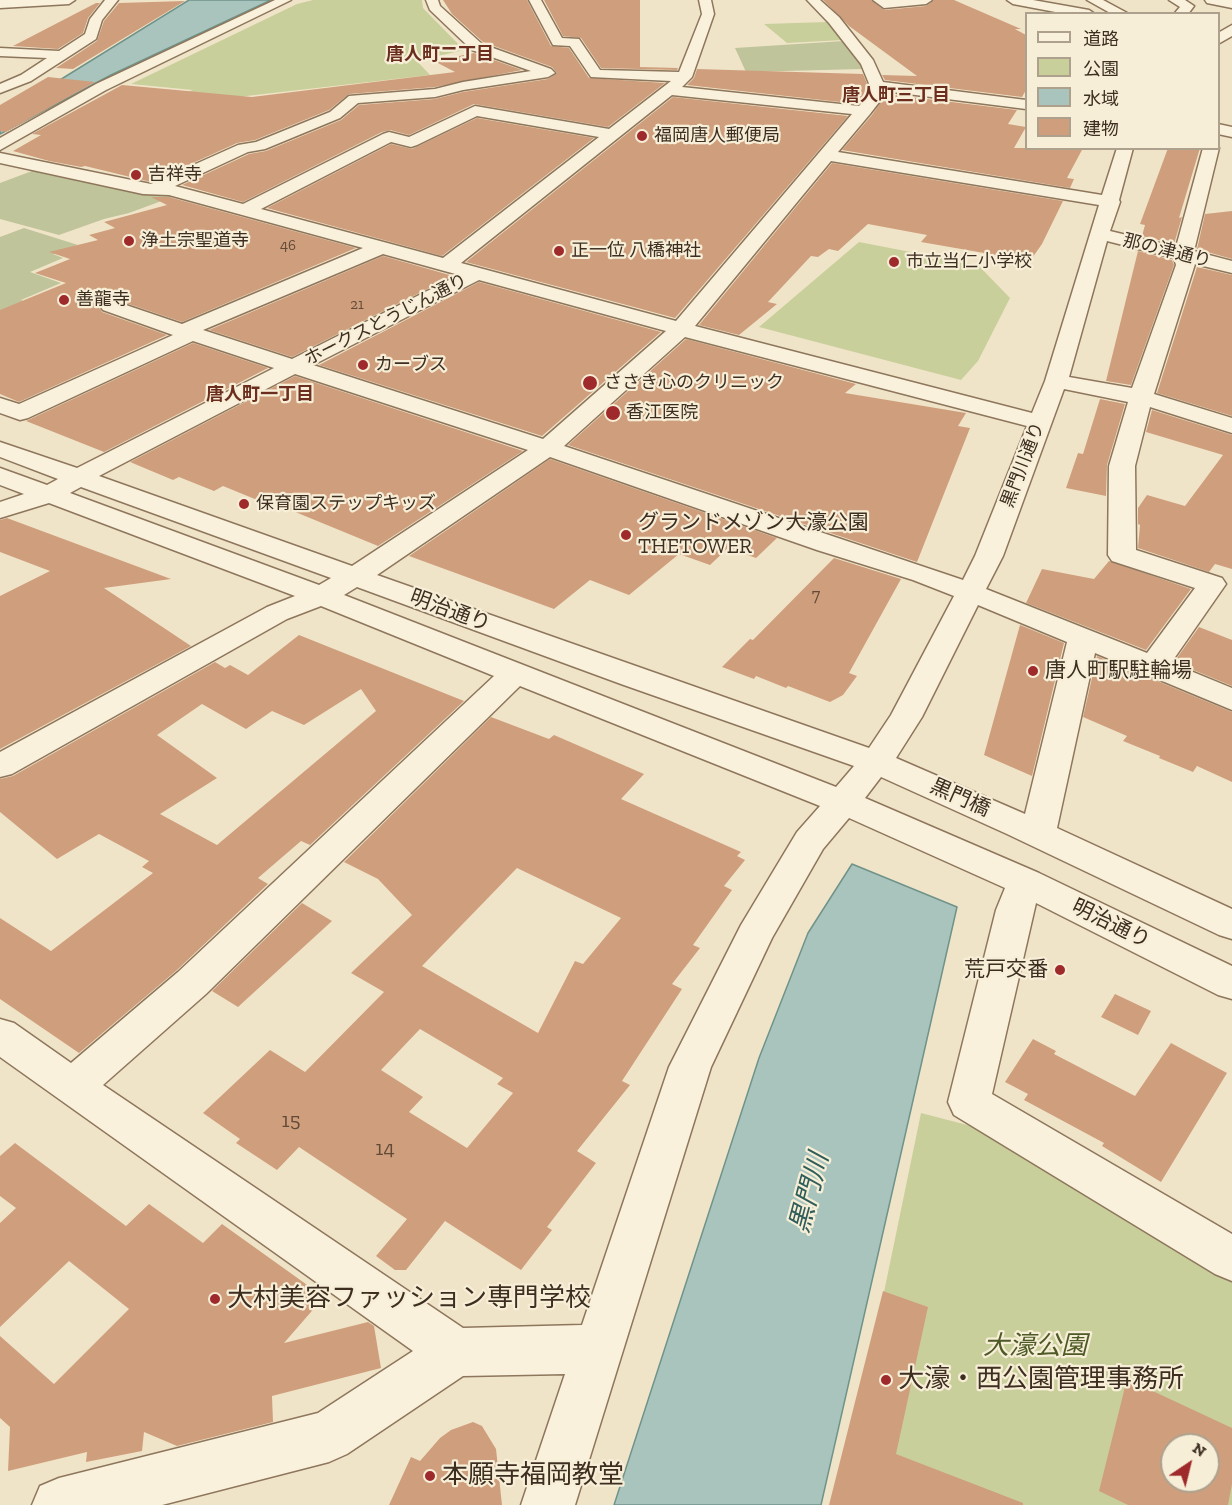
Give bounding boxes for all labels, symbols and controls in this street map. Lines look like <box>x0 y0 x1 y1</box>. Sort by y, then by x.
legend <box>1025 12 1220 150</box>
text: 道路 <box>1083 28 1119 50</box>
district label: 唐人町二丁目 <box>386 44 494 66</box>
text: 公園 <box>1083 58 1119 80</box>
district label: 唐人町三丁目 <box>842 85 950 107</box>
text: 水域 <box>1083 88 1119 110</box>
text: 建物 <box>1083 118 1119 140</box>
place label: 福岡唐人郵便局 <box>654 125 780 147</box>
marker: 福岡唐人郵便局 <box>635 129 649 143</box>
place label: 吉祥寺 <box>148 164 202 186</box>
marker: 吉祥寺 <box>129 168 143 182</box>
place label: 浄土宗聖道寺 <box>141 230 249 252</box>
street label: 那の津通り <box>1121 230 1213 272</box>
marker: 浄土宗聖道寺 <box>122 234 136 248</box>
house number: 46 <box>280 237 296 255</box>
place label: 正一位 八橋神社 <box>571 240 701 262</box>
marker: 正一位 八橋神社 <box>552 244 566 258</box>
place label: 市立当仁小学校 <box>906 251 1032 273</box>
marker: 市立当仁小学校 <box>887 255 901 269</box>
street label: ホークスとうじん通り <box>301 270 471 370</box>
place label: 善龍寺 <box>76 289 130 311</box>
marker: 善龍寺 <box>57 293 71 307</box>
house number: 21 <box>350 296 364 314</box>
place label: カーブス <box>375 354 447 376</box>
marker: カーブス <box>356 358 370 372</box>
place label: ささき心のクリニック <box>604 372 784 394</box>
marker: ささき心のクリニック <box>581 374 599 392</box>
district label: 唐人町一丁目 <box>206 384 314 406</box>
place label: 香江医院 <box>626 402 698 424</box>
marker: 香江医院 <box>604 404 622 422</box>
street label: 黒門川通り <box>997 419 1049 511</box>
place label: 保育園ステップキッズ <box>256 493 436 515</box>
marker: 保育園ステップキッズ <box>237 497 251 511</box>
place label: グランドメゾン大濠公園 THETOWER <box>638 510 869 560</box>
marker: グランドメゾン大濠公園 THETOWER <box>619 528 633 542</box>
street label: 明治通り <box>406 585 494 637</box>
house number: 7 <box>812 585 820 607</box>
place label: 唐人町駅駐輪場 <box>1045 658 1192 684</box>
marker: 唐人町駅駐輪場 <box>1026 664 1040 678</box>
street label: 黒門橋 <box>926 774 994 822</box>
street label: 明治通り <box>1068 894 1154 954</box>
place label: 荒戸交番 <box>964 957 1048 983</box>
marker: 荒戸交番 <box>1053 963 1067 977</box>
house number: 15 <box>282 1108 300 1134</box>
house number: 14 <box>375 1136 395 1162</box>
water label: 黒門川 <box>784 1150 836 1236</box>
place label: 大村美容ファッション専門学校 <box>227 1283 591 1315</box>
marker: 大村美容ファッション専門学校 <box>208 1292 222 1306</box>
park label: 大濠公園 <box>983 1331 1087 1363</box>
place label: 大濠・西公園管理事務所 <box>898 1364 1184 1396</box>
marker: 大濠・西公園管理事務所 <box>879 1373 893 1387</box>
north arrow <box>1160 1433 1220 1493</box>
text: N <box>1189 1438 1210 1461</box>
place label: 本願寺福岡教堂 <box>442 1460 624 1492</box>
marker: 本願寺福岡教堂 <box>423 1469 437 1483</box>

